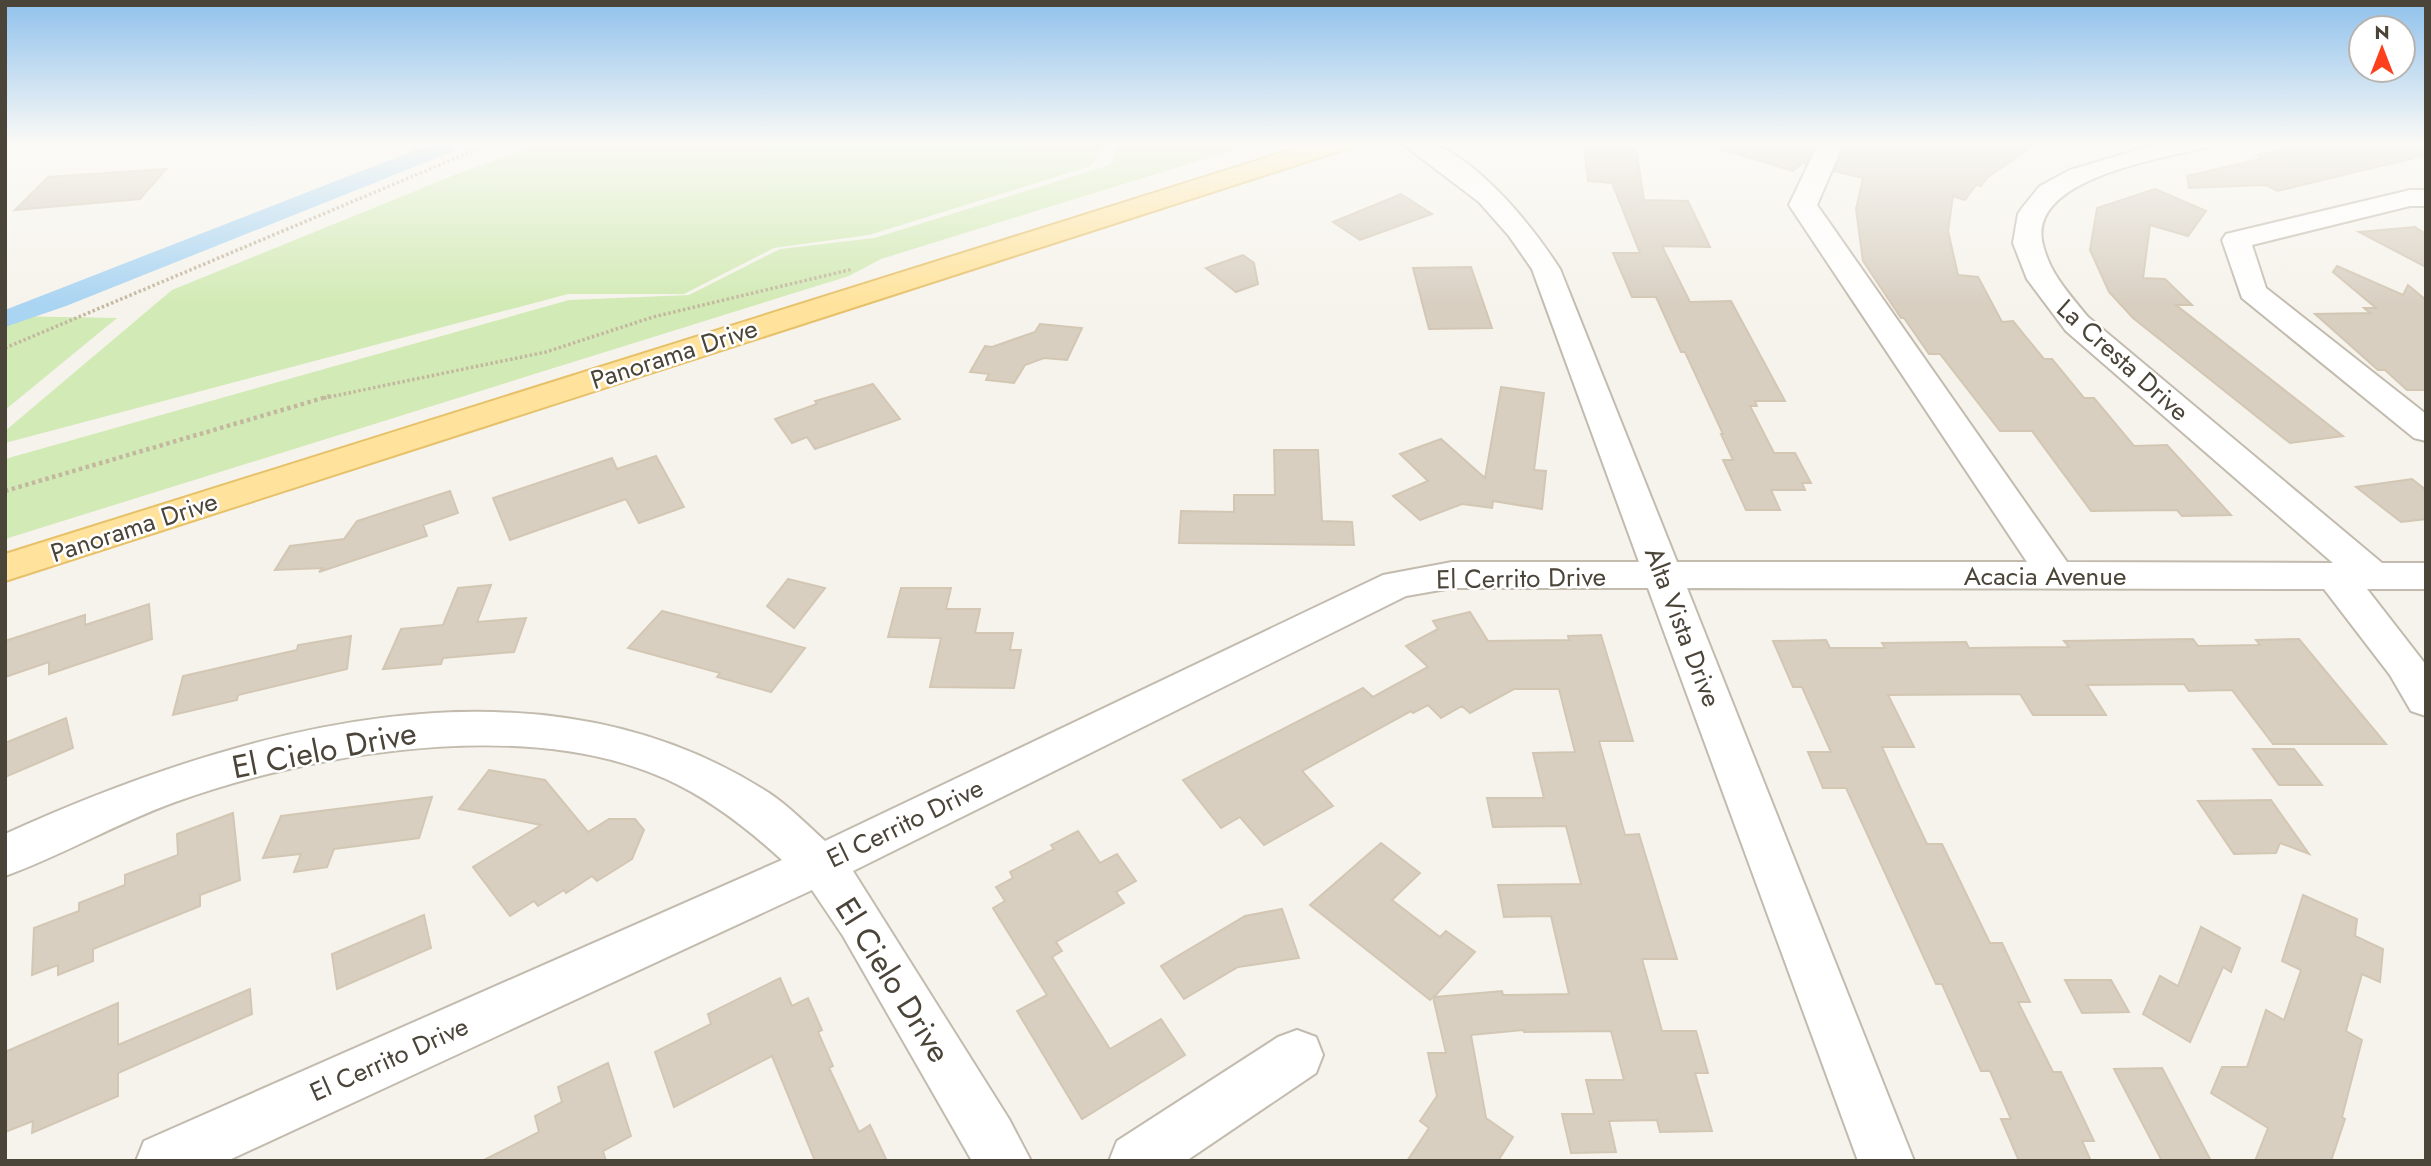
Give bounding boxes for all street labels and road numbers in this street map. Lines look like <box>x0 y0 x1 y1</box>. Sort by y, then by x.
street label: La Cresta Drive <box>2048 290 2198 430</box>
street label: Panorama Drive <box>586 309 762 399</box>
street label: Panorama Drive <box>46 482 222 572</box>
street label: Alta Vista Drive <box>1635 542 1731 712</box>
street label: Acacia Avenue <box>1964 557 2126 595</box>
street label: El Cerrito Drive <box>1436 558 1606 598</box>
street label: El Cielo Drive <box>228 710 420 790</box>
street label: El Cerrito Drive <box>820 769 990 877</box>
street label: El Cielo Drive <box>824 889 962 1071</box>
street label: El Cerrito Drive <box>304 1007 474 1111</box>

